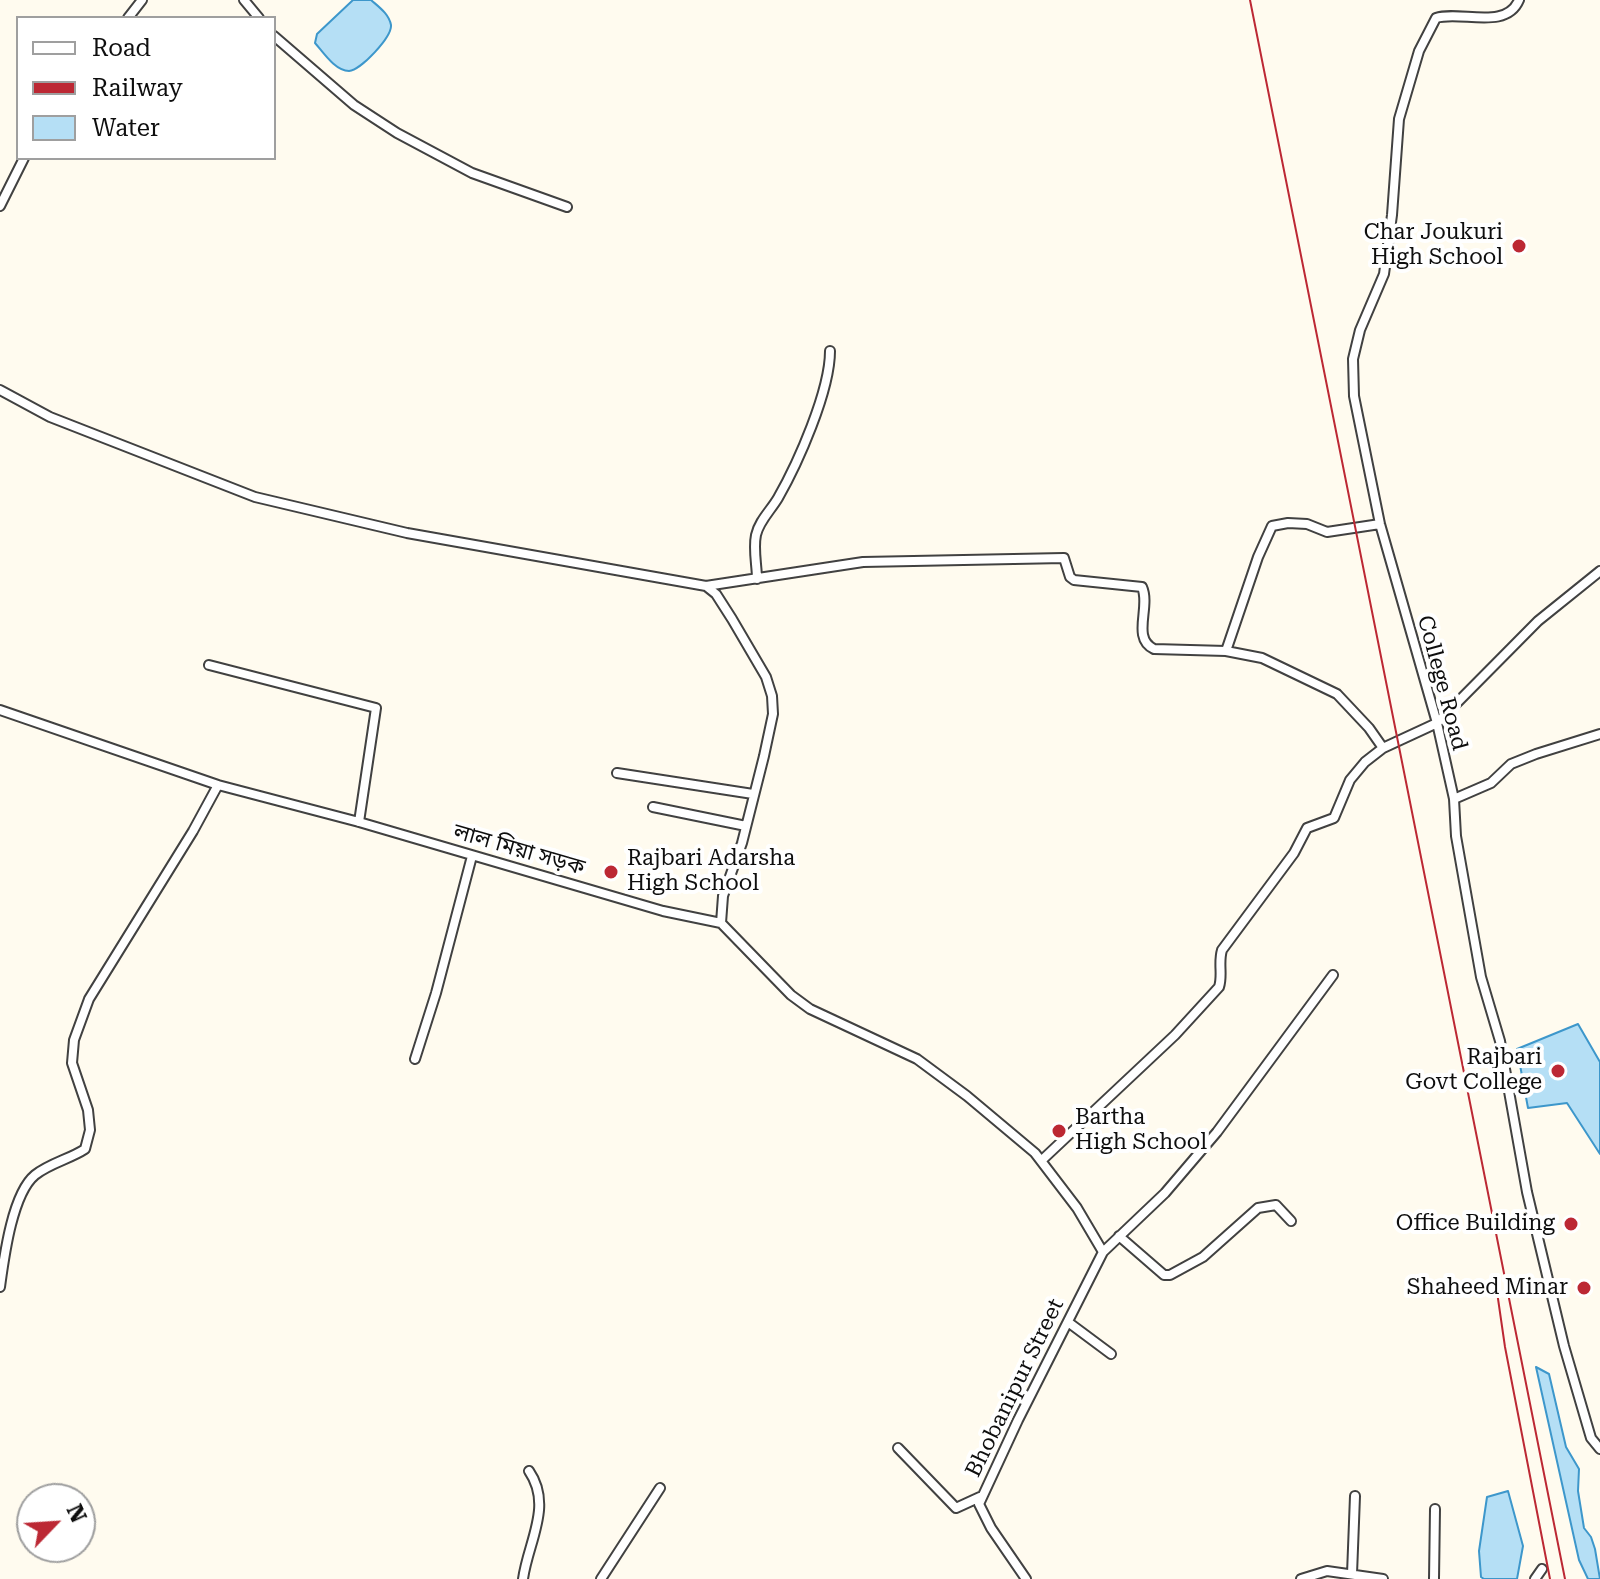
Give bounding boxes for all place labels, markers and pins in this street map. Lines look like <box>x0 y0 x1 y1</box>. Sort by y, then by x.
place label: Char Joukuri High School <box>1364 220 1503 272</box>
marker: Char Joukuri High School <box>1510 237 1528 255</box>
place label: Rajbari Adarsha High School <box>627 846 795 898</box>
marker: Rajbari Adarsha High School <box>602 863 620 881</box>
place label: Rajbari Govt College <box>1405 1045 1542 1096</box>
marker: Rajbari Govt College <box>1549 1062 1567 1080</box>
place label: Bartha High School <box>1075 1105 1207 1156</box>
marker: Bartha High School <box>1050 1122 1068 1140</box>
place label: Office Building <box>1396 1211 1555 1237</box>
marker: Office Building <box>1562 1215 1580 1233</box>
place label: Shaheed Minar <box>1407 1275 1568 1301</box>
marker: Shaheed Minar <box>1575 1279 1593 1297</box>

